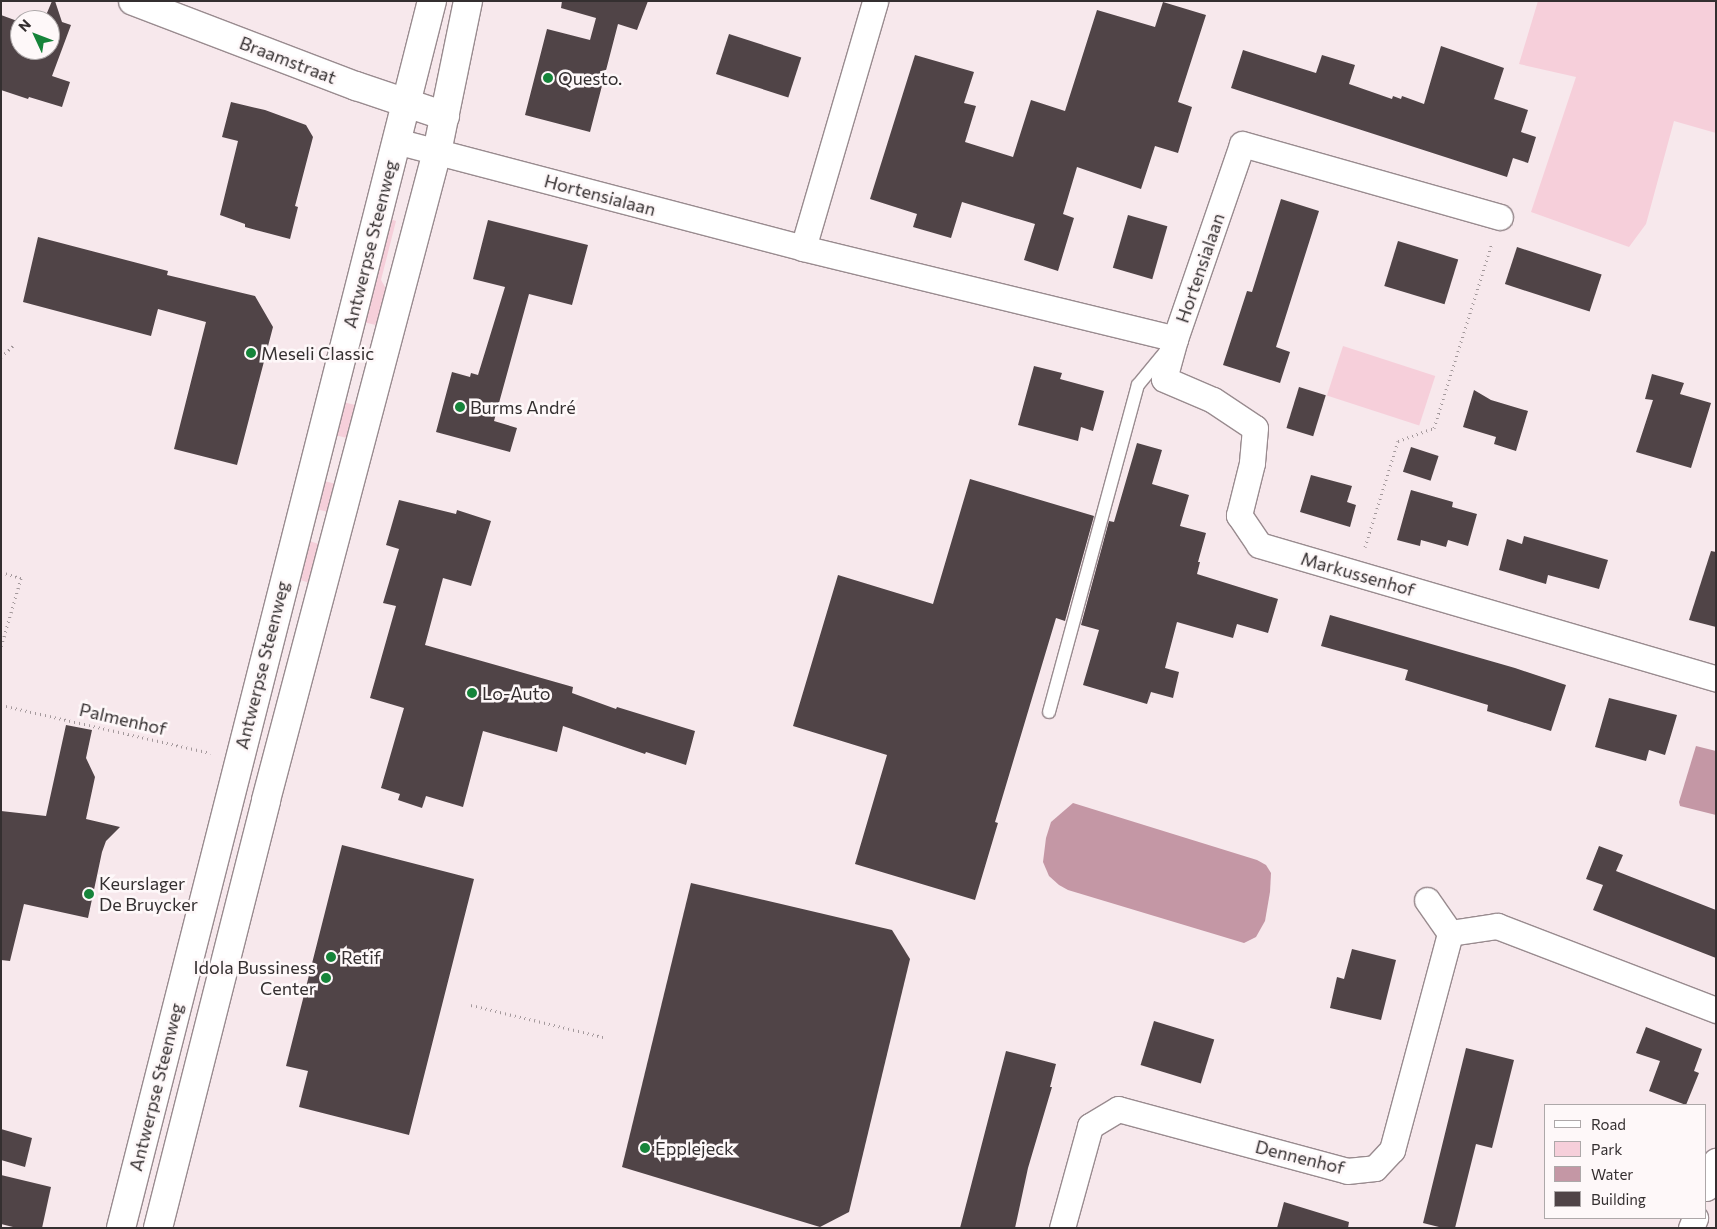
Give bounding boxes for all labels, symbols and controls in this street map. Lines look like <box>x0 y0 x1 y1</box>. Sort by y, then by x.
north arrow <box>10 10 60 60</box>
text: N <box>15 15 34 35</box>
street label: Braamstraat <box>237 32 339 88</box>
place label: Questo. <box>558 67 622 89</box>
marker: Questo. <box>542 72 554 84</box>
street label: Antwerpse Steenweg <box>339 158 401 330</box>
street label: Hortensialaan <box>542 170 658 220</box>
street label: Hortensialaan <box>1171 210 1229 326</box>
place label: Meseli Classic <box>261 342 374 364</box>
marker: Meseli Classic <box>245 347 257 359</box>
place label: Burms André <box>470 396 576 418</box>
marker: Burms André <box>454 401 466 413</box>
street label: Markussenhof <box>1298 547 1418 601</box>
street label: Antwerpse Steenweg <box>231 579 293 751</box>
place label: Lo-Auto <box>482 682 551 704</box>
marker: Lo-Auto <box>466 687 478 699</box>
street label: Palmenhof <box>77 698 169 740</box>
place label: Keurslager De Bruycker <box>99 873 198 916</box>
marker: Keurslager De Bruycker <box>83 888 95 900</box>
place label: Retif <box>341 946 381 968</box>
marker: Retif <box>325 951 337 963</box>
place label: Idola Bussiness Center <box>194 957 316 1000</box>
marker: Idola Bussiness Center <box>320 972 332 984</box>
street label: Antwerpse Steenweg <box>125 1001 187 1173</box>
legend <box>1544 1104 1707 1219</box>
text: Road <box>1591 1115 1626 1133</box>
street label: Dennenhof <box>1253 1135 1347 1179</box>
place label: Epplejeck <box>655 1137 734 1159</box>
text: Park <box>1591 1140 1622 1158</box>
marker: Epplejeck <box>639 1142 651 1154</box>
text: Water <box>1591 1165 1633 1183</box>
text: Building <box>1591 1190 1646 1208</box>

